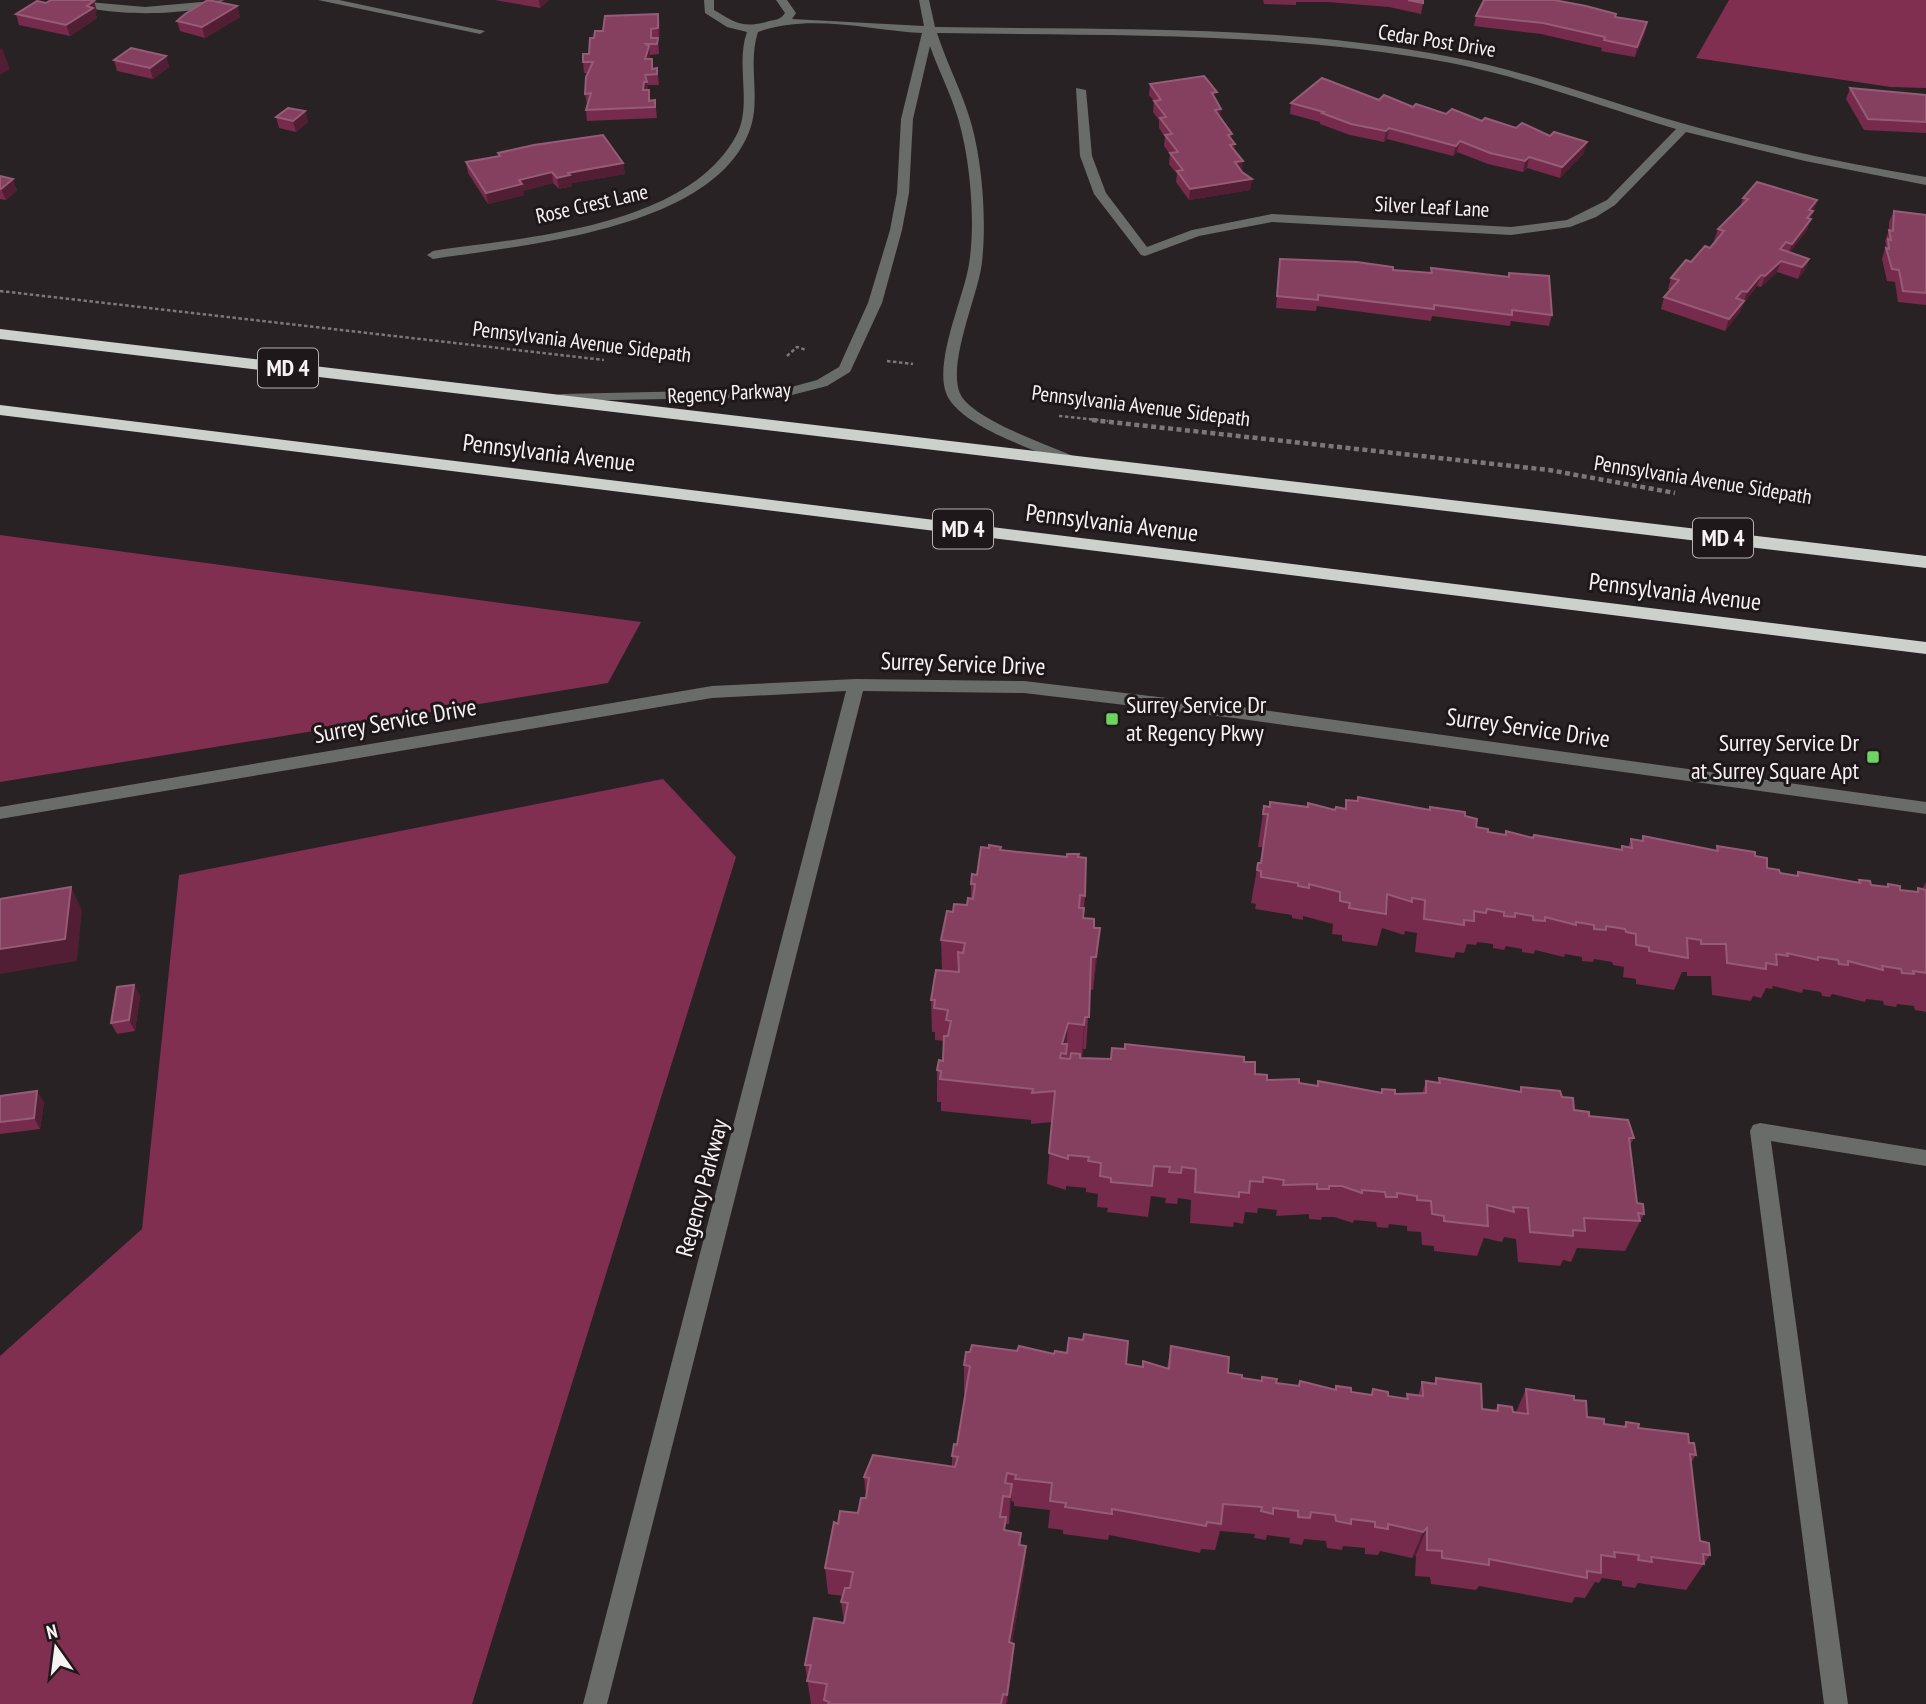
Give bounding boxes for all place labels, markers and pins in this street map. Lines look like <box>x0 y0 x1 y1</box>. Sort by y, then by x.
place label: Surrey Service Dr at Regency Pkwy <box>1126 689 1267 748</box>
marker: Surrey Service Dr at Regency Pkwy <box>1104 711 1120 727</box>
place label: Surrey Service Dr at Surrey Square Apt <box>1691 727 1859 786</box>
marker: Surrey Service Dr at Surrey Square Apt <box>1865 749 1881 765</box>

